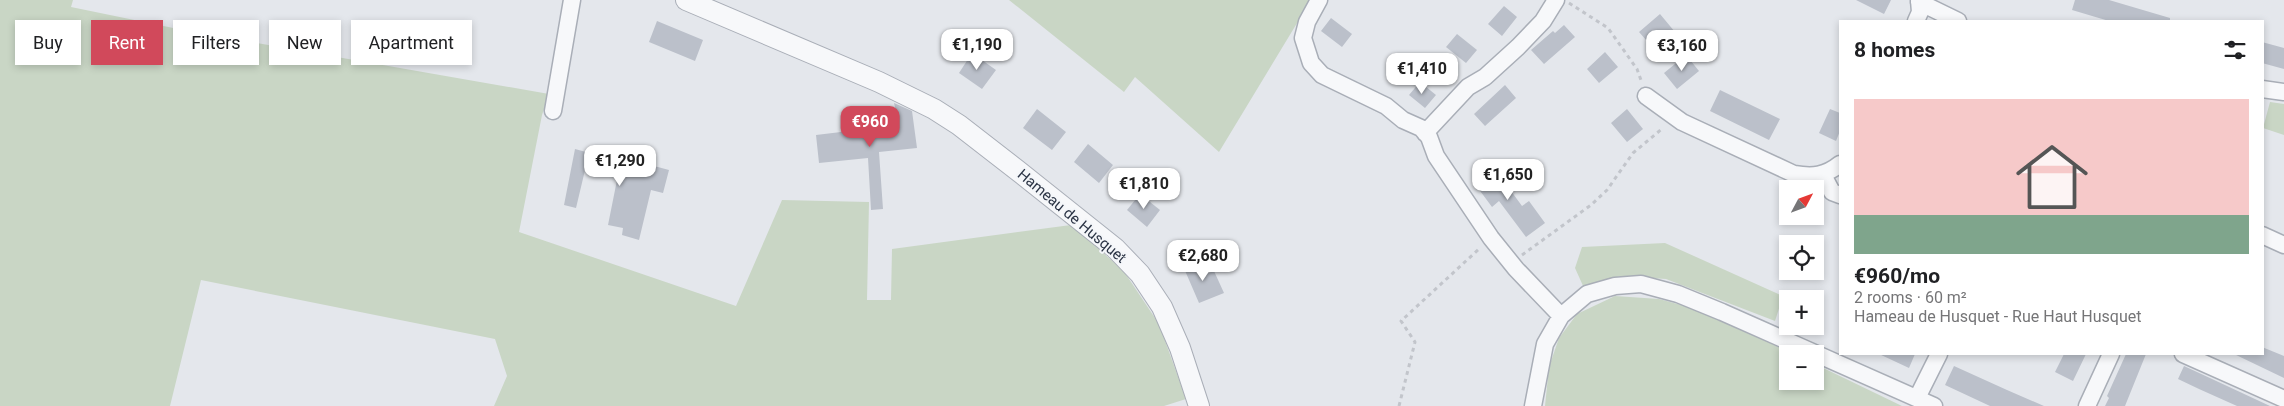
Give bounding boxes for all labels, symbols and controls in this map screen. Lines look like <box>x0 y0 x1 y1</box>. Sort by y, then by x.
chip: Buy <box>15 20 81 65</box>
chip: Rent <box>91 20 163 65</box>
chip: Filters <box>173 20 259 65</box>
chip: New <box>269 20 341 65</box>
chip: Apartment <box>351 20 472 65</box>
pin: €1,190 <box>936 28 1018 71</box>
pin: €3,160 <box>1641 30 1723 72</box>
text: €1,190 <box>952 35 1002 54</box>
text: €3,160 <box>1657 36 1707 55</box>
icon: filters <box>2221 36 2249 64</box>
text: 8 homes <box>1854 38 1935 62</box>
pin: €1,410 <box>1381 52 1463 95</box>
text: €1,410 <box>1397 59 1447 78</box>
pin: €960 <box>840 106 900 148</box>
text: €960 <box>852 112 888 131</box>
icon: home <box>2007 132 2097 222</box>
pin: €1,290 <box>579 144 661 187</box>
text: €1,290 <box>595 151 645 170</box>
pin: €1,650 <box>1467 158 1549 201</box>
street label: Hameau de Husquet <box>1014 165 1130 267</box>
text: €1,650 <box>1483 165 1533 184</box>
pin: €1,810 <box>1103 168 1185 210</box>
text: €1,810 <box>1119 174 1169 193</box>
north arrow <box>1779 180 1824 225</box>
map controls <box>1779 180 1824 390</box>
button: locate <box>1779 235 1824 280</box>
pin: €2,680 <box>1162 240 1244 282</box>
text: €2,680 <box>1178 246 1228 265</box>
text: €960/mo <box>1854 264 1940 288</box>
text: 2 rooms · 60 m² <box>1854 288 1967 307</box>
button: + <box>1779 290 1824 335</box>
text: Hameau de Husquet - Rue Haut Husquet <box>1854 307 2141 326</box>
button: − <box>1779 345 1824 390</box>

